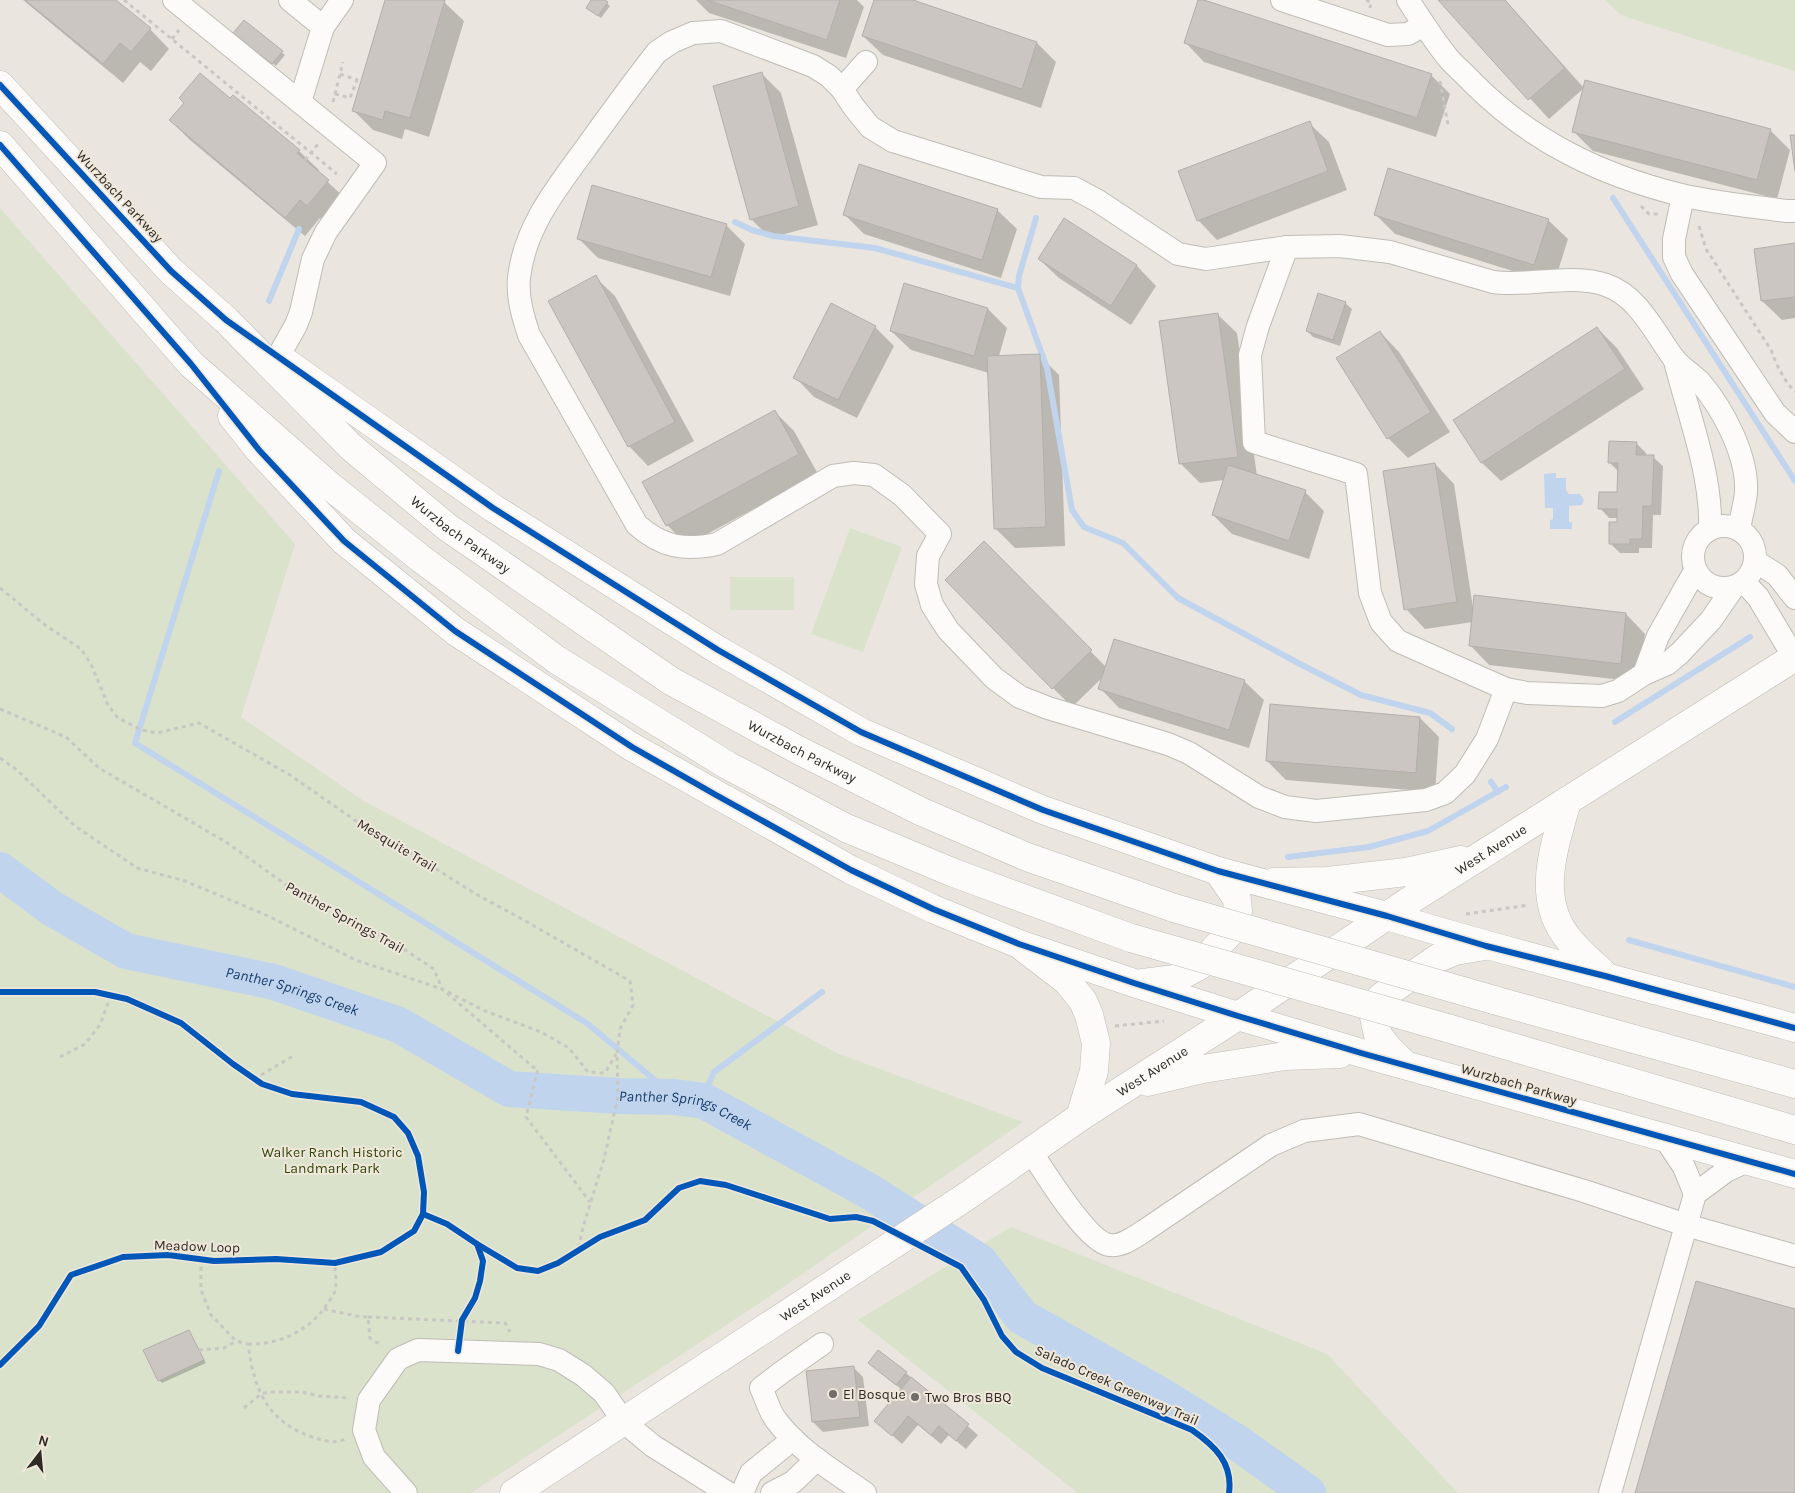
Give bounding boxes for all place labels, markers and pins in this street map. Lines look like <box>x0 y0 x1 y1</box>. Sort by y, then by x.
place label: El Bosque <box>843 1386 906 1403</box>
marker: El Bosque <box>827 1388 839 1400</box>
place label: Two Bros BBQ <box>925 1389 1011 1406</box>
marker: Two Bros BBQ <box>909 1391 921 1403</box>

